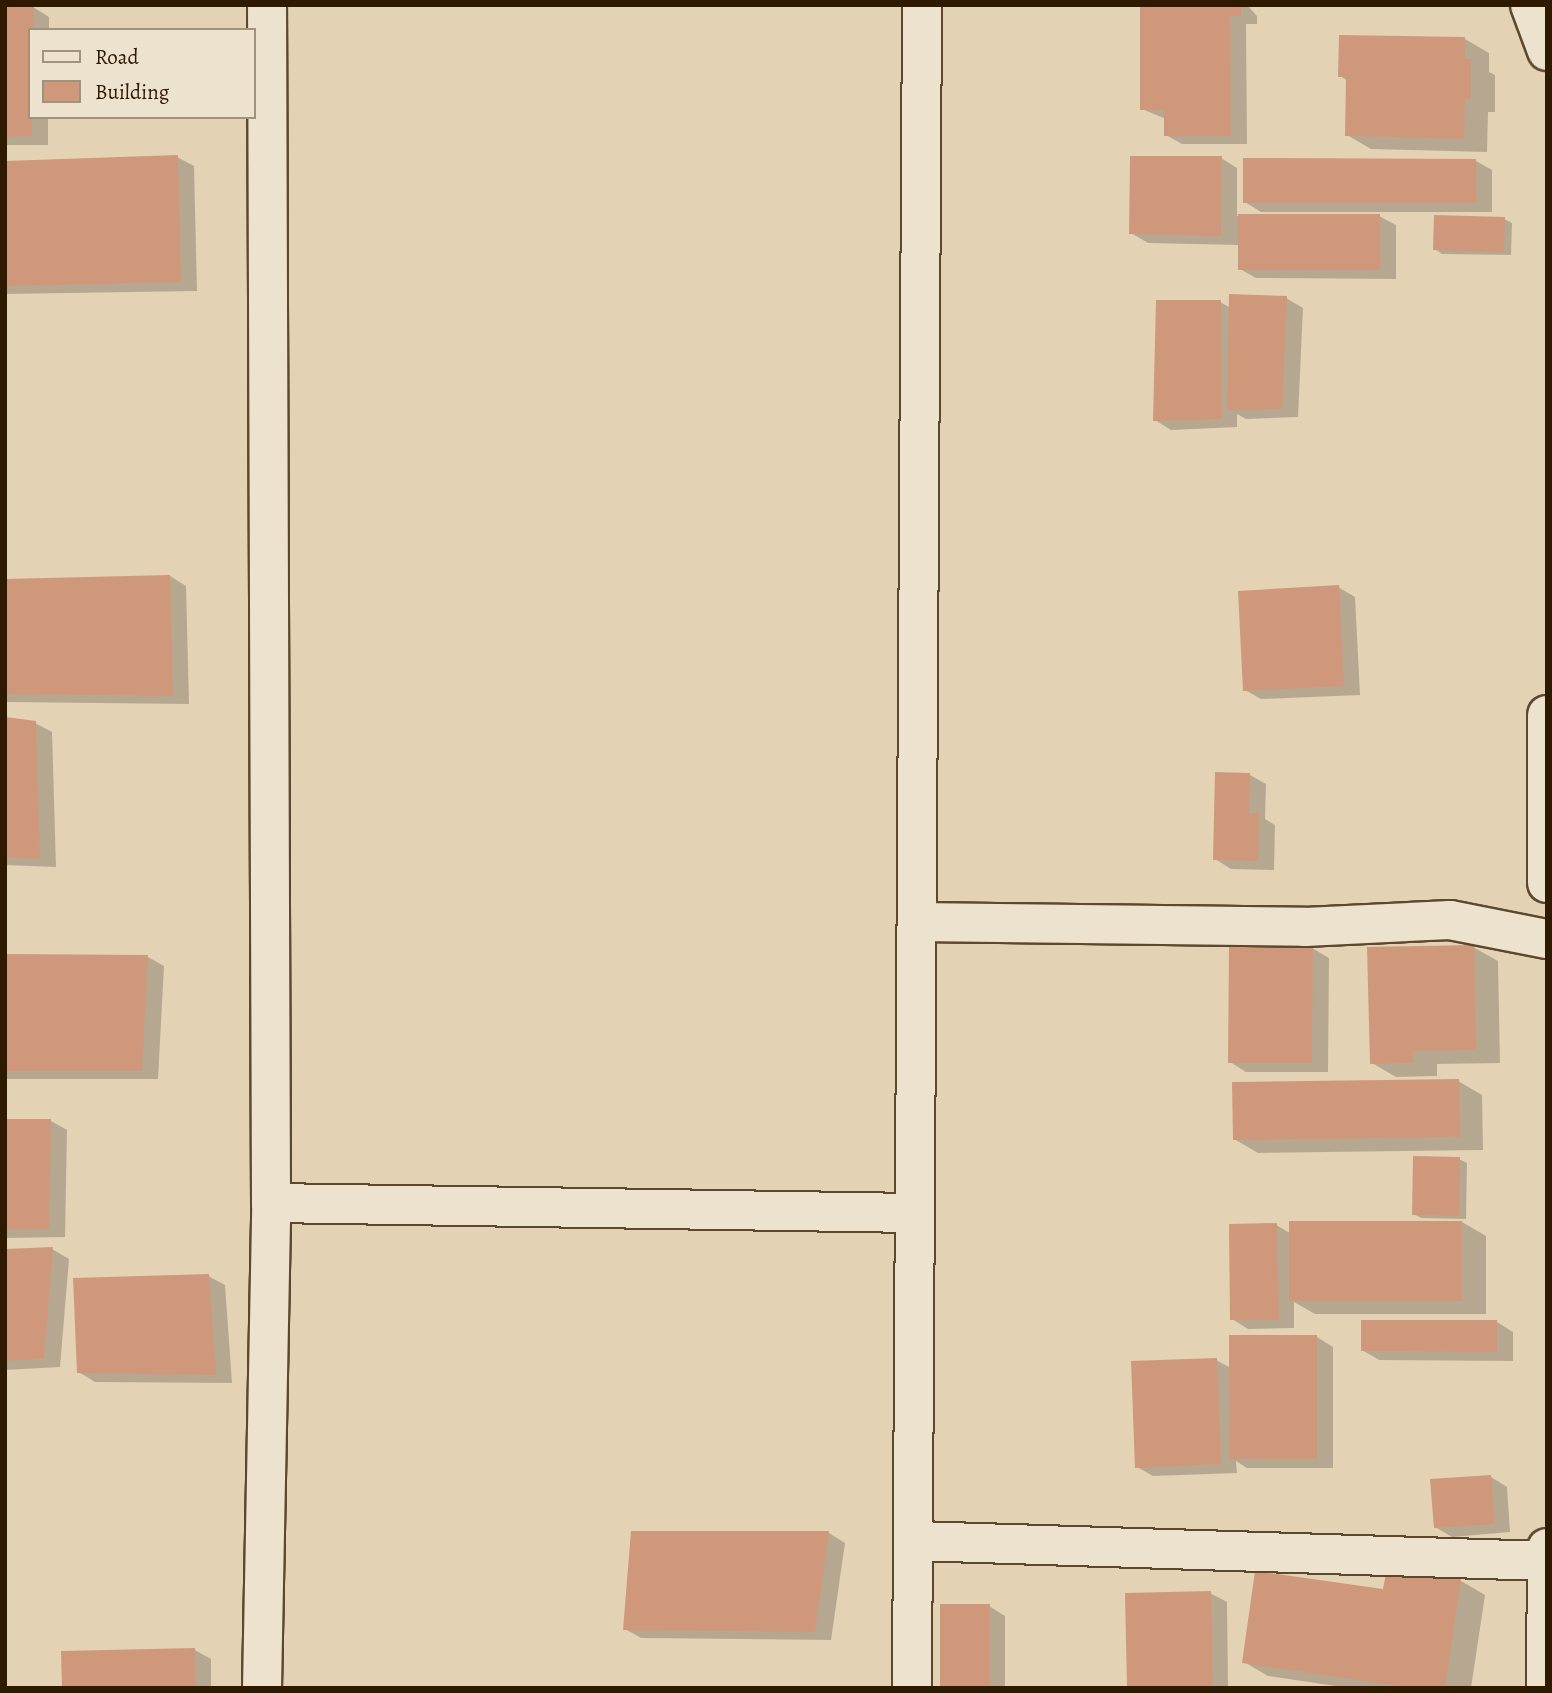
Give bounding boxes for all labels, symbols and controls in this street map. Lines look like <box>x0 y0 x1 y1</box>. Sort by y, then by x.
legend <box>28 28 256 119</box>
text: Road <box>95 43 139 71</box>
text: Building <box>95 78 169 106</box>

